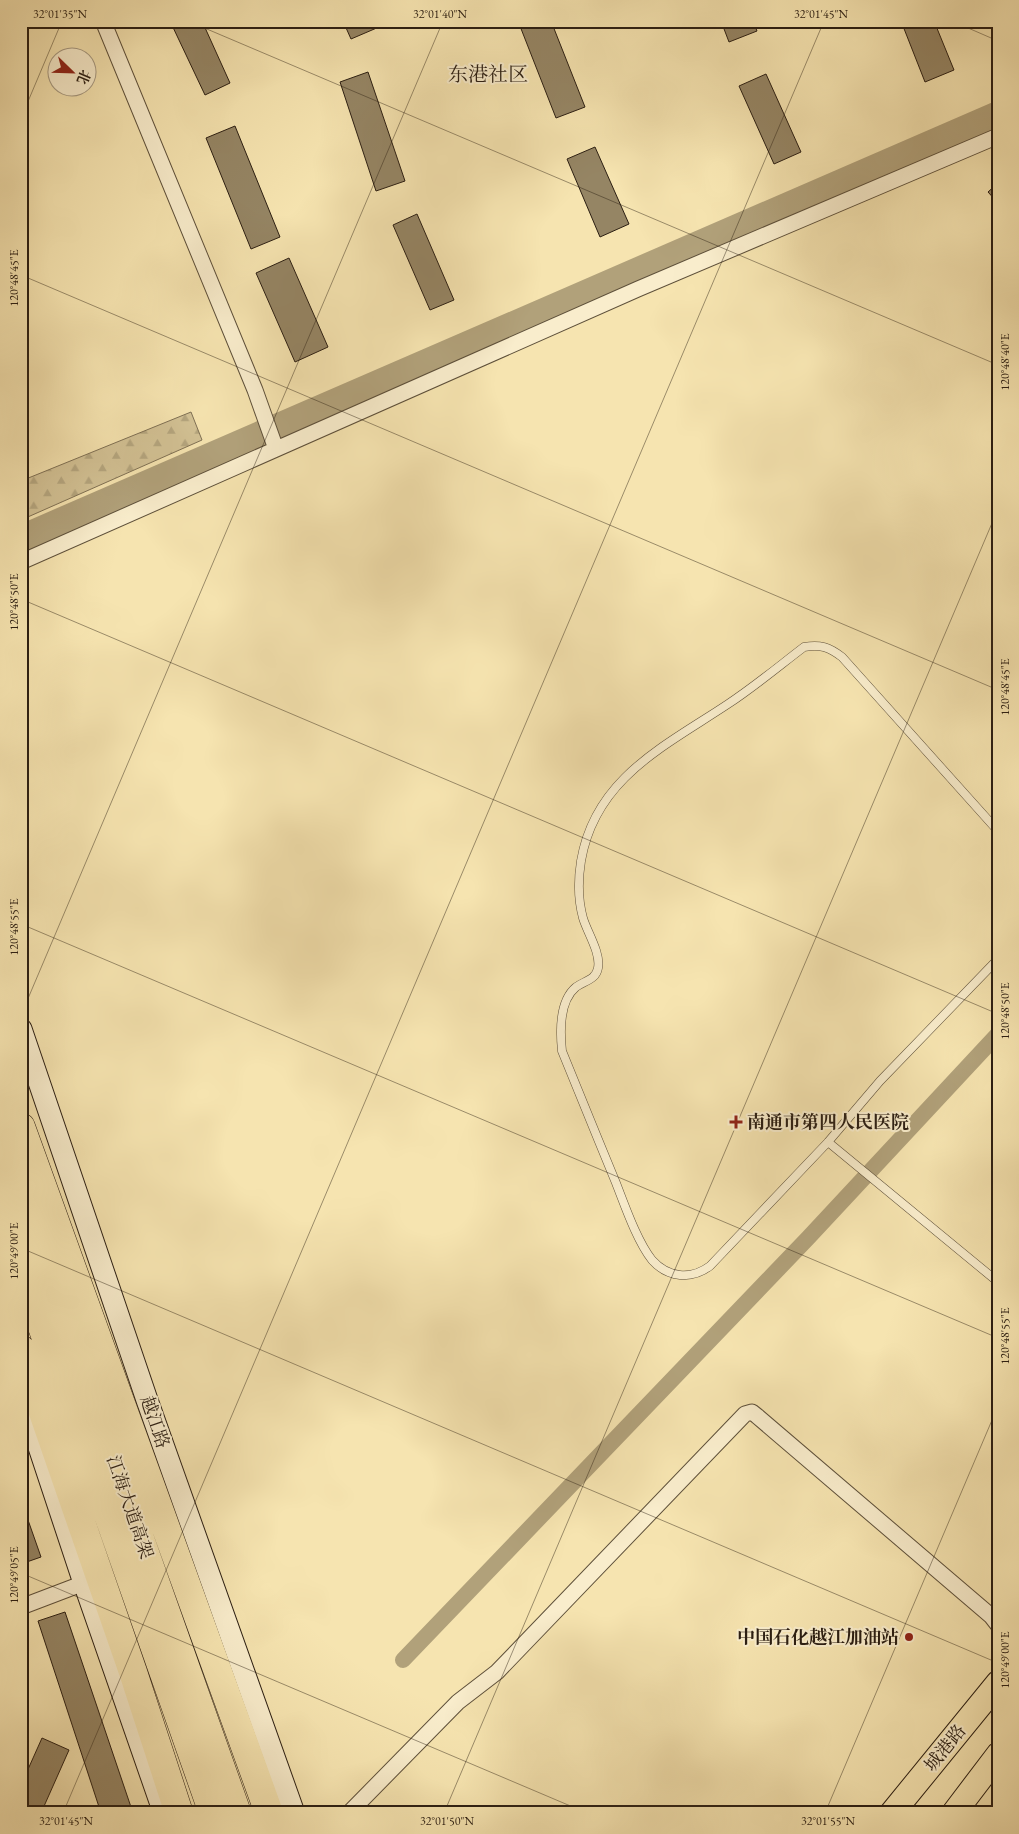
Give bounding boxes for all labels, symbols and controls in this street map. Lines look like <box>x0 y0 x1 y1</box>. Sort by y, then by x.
text: 32°01'35"N <box>33 6 87 22</box>
text: 32°01'40"N <box>413 6 467 22</box>
text: 32°01'45"N <box>794 6 848 22</box>
north arrow <box>48 48 98 98</box>
district label: 东港社区 <box>448 61 528 87</box>
text: 北 <box>73 67 95 87</box>
text: 120°48'45"E <box>6 249 22 306</box>
text: 120°48'40"E <box>997 333 1013 390</box>
text: 120°48'50"E <box>6 573 22 630</box>
text: 120°48'45"E <box>997 658 1013 715</box>
text: 120°48'55"E <box>6 898 22 955</box>
text: 120°48'50"E <box>997 982 1013 1039</box>
place label: 南通市第四人民医院 <box>747 1110 909 1133</box>
marker: 南通市第四人民医院 <box>729 1115 743 1129</box>
text: 120°49'00"E <box>6 1222 22 1279</box>
text: 120°48'55"E <box>997 1307 1013 1364</box>
street label: 越江路 <box>136 1393 175 1451</box>
street label: 江海大道高架 <box>102 1452 159 1562</box>
text: 120°49'05"E <box>6 1546 22 1603</box>
place label: 中国石化越江加油站 <box>737 1625 899 1648</box>
marker: 中国石化越江加油站 <box>903 1631 915 1643</box>
text: 120°49'00"E <box>997 1631 1013 1688</box>
street label: 城港路 <box>919 1719 971 1776</box>
text: 32°01'45"N <box>39 1813 93 1829</box>
text: 32°01'50"N <box>420 1813 474 1829</box>
text: 32°01'55"N <box>801 1813 855 1829</box>

